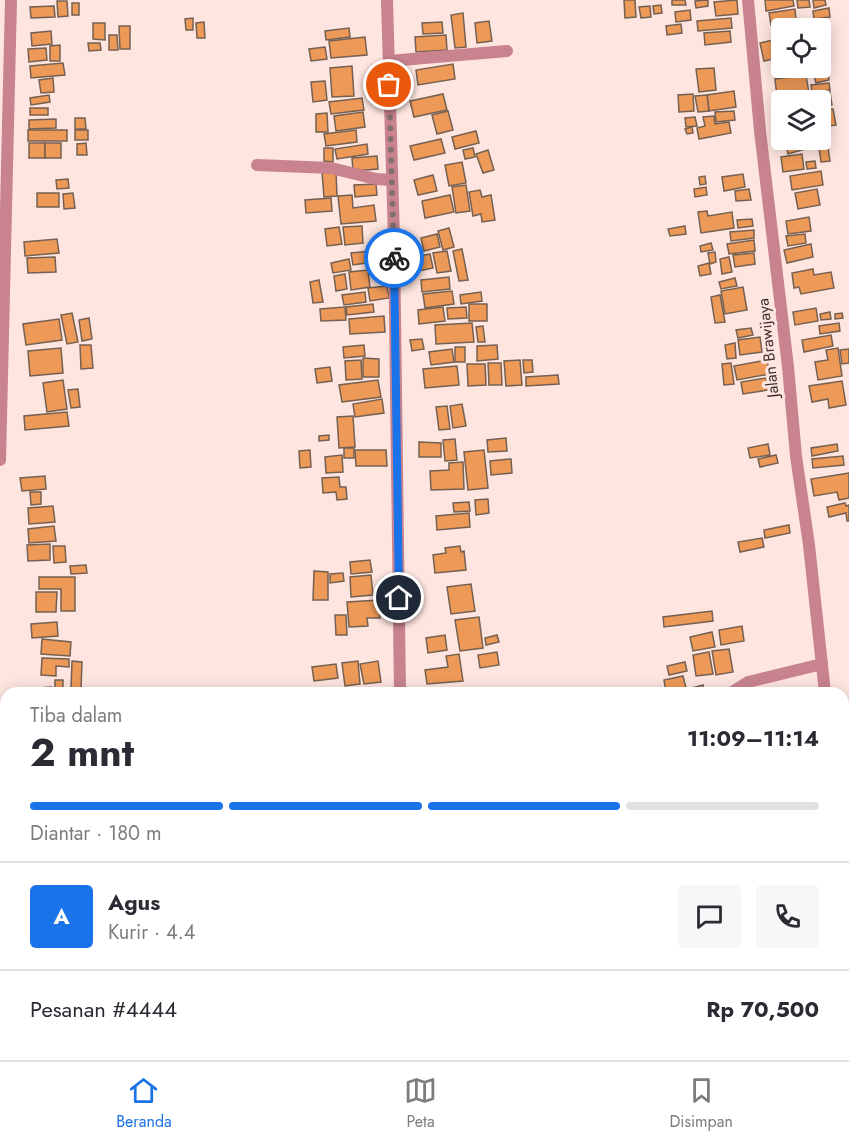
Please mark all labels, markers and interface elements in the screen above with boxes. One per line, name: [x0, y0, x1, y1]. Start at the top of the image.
map controls: [771, 18, 831, 150]
button: locate: [771, 18, 831, 78]
pin: [363, 59, 414, 110]
icon: bag: [372, 68, 405, 101]
button: layers: [771, 90, 831, 150]
courier: [364, 228, 424, 288]
icon: bike: [378, 242, 411, 275]
street label: Jalan Brawijaya: [751, 297, 785, 401]
pin: [373, 572, 424, 623]
icon: home: [382, 581, 415, 614]
text: Tiba dalam: [30, 701, 122, 730]
text: 11:09–11:14: [687, 722, 819, 754]
text: 2 mnt: [30, 724, 134, 781]
text: Diantar · 180 m: [30, 819, 162, 848]
button: chat: [678, 885, 741, 948]
button: phone: [756, 885, 819, 948]
text: Agus: [108, 886, 160, 918]
text: A: [53, 900, 70, 932]
text: Kurir · 4.4: [108, 918, 195, 947]
text: Pesanan #4444: [30, 993, 177, 1025]
text: Rp 70,500: [706, 993, 819, 1025]
tab: Beranda: [116, 1074, 172, 1133]
tab: Peta: [404, 1074, 437, 1133]
tab: Disimpan: [669, 1074, 733, 1133]

